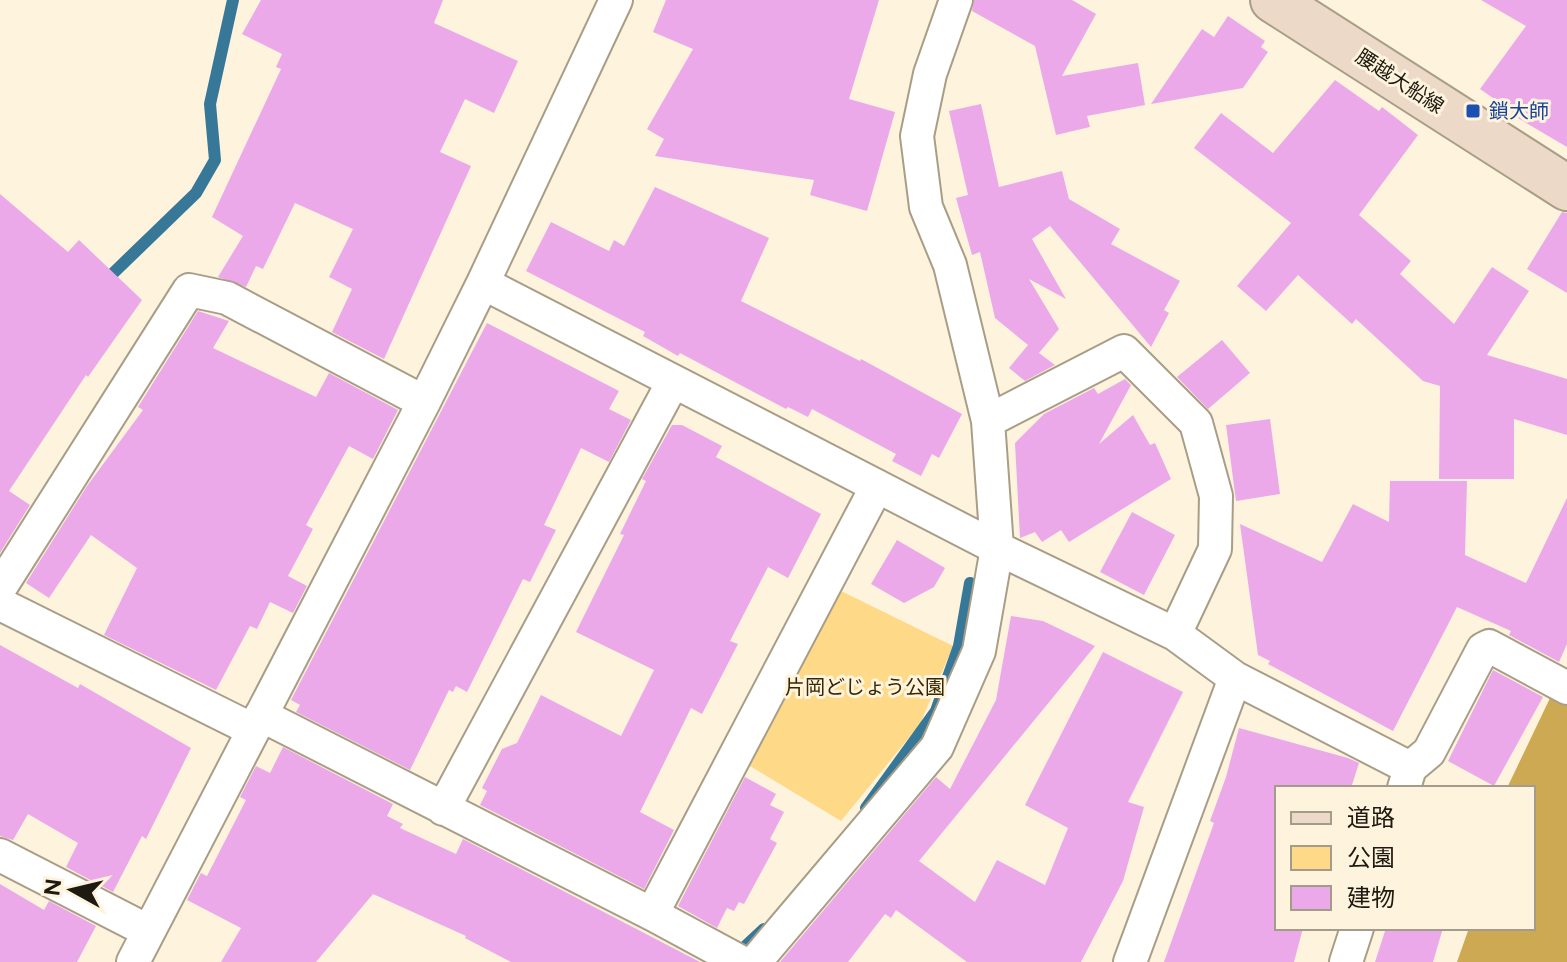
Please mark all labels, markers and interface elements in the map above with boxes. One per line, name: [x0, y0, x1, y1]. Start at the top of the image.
street label: 腰越大船線: [1352, 44, 1448, 118]
place label: 鎖大師: [1489, 99, 1549, 123]
marker: 鎖大師: [1464, 102, 1482, 120]
park label: 片岡どじょう公園: [785, 675, 945, 699]
legend: [1275, 786, 1535, 930]
text: 道路: [1347, 803, 1395, 832]
text: 公園: [1347, 843, 1395, 872]
north arrow: [32, 850, 112, 930]
text: N: [38, 877, 67, 898]
text: 建物: [1347, 883, 1395, 912]

